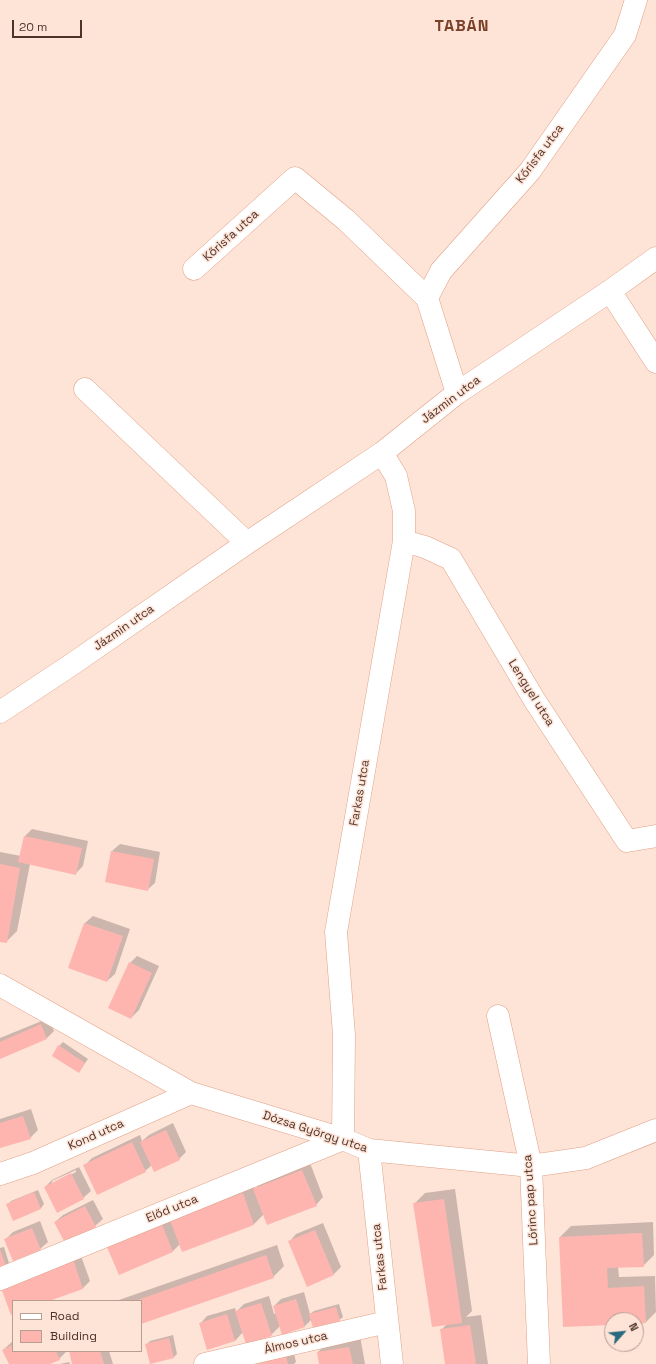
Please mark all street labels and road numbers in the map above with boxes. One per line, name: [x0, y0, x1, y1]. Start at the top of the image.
street label: Kőrisfa utca: [513, 122, 567, 186]
street label: Kőrisfa utca: [200, 207, 262, 265]
street label: Jázmin utca: [419, 373, 483, 427]
street label: Jázmin utca: [91, 602, 157, 654]
street label: Lengyel utca: [505, 657, 557, 729]
street label: Farkas utca: [347, 759, 373, 827]
street label: Dózsa György utca: [261, 1108, 369, 1156]
street label: Kond utca: [66, 1116, 126, 1154]
street label: Lőrinc pap utca: [521, 1154, 541, 1246]
street label: Előd utca: [144, 1192, 200, 1226]
street label: Farkas utca: [369, 1223, 391, 1291]
street label: Álmos utca: [263, 1329, 329, 1357]

